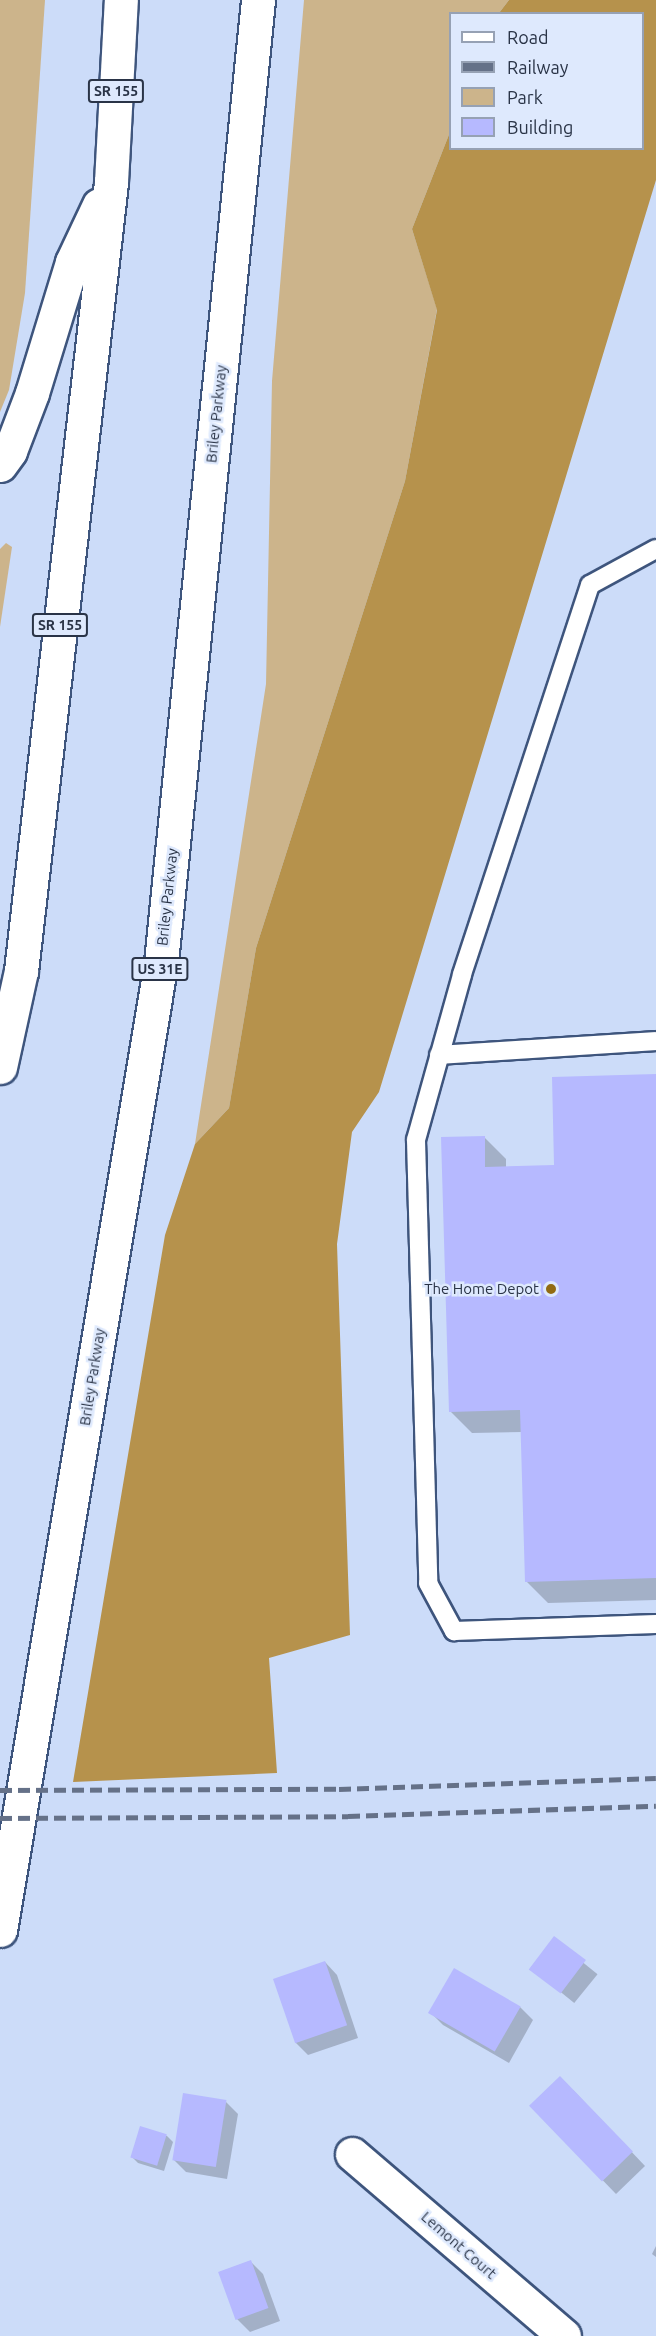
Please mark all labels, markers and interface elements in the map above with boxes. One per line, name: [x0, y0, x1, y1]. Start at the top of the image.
legend: [449, 12, 644, 150]
text: Road: [507, 27, 549, 47]
text: Railway: [507, 57, 568, 77]
road number: SR 155: [88, 80, 144, 102]
text: Park: [507, 87, 543, 107]
text: Building: [507, 117, 573, 137]
street label: Briley Parkway: [202, 364, 230, 464]
road number: SR 155: [32, 614, 88, 636]
street label: Briley Parkway: [153, 847, 181, 947]
road number: US 31E: [130, 958, 190, 980]
place label: The Home Depot: [424, 1280, 539, 1298]
marker: The Home Depot: [544, 1282, 558, 1296]
street label: Briley Parkway: [75, 1327, 109, 1427]
street label: Lemont Court: [418, 2207, 500, 2283]

